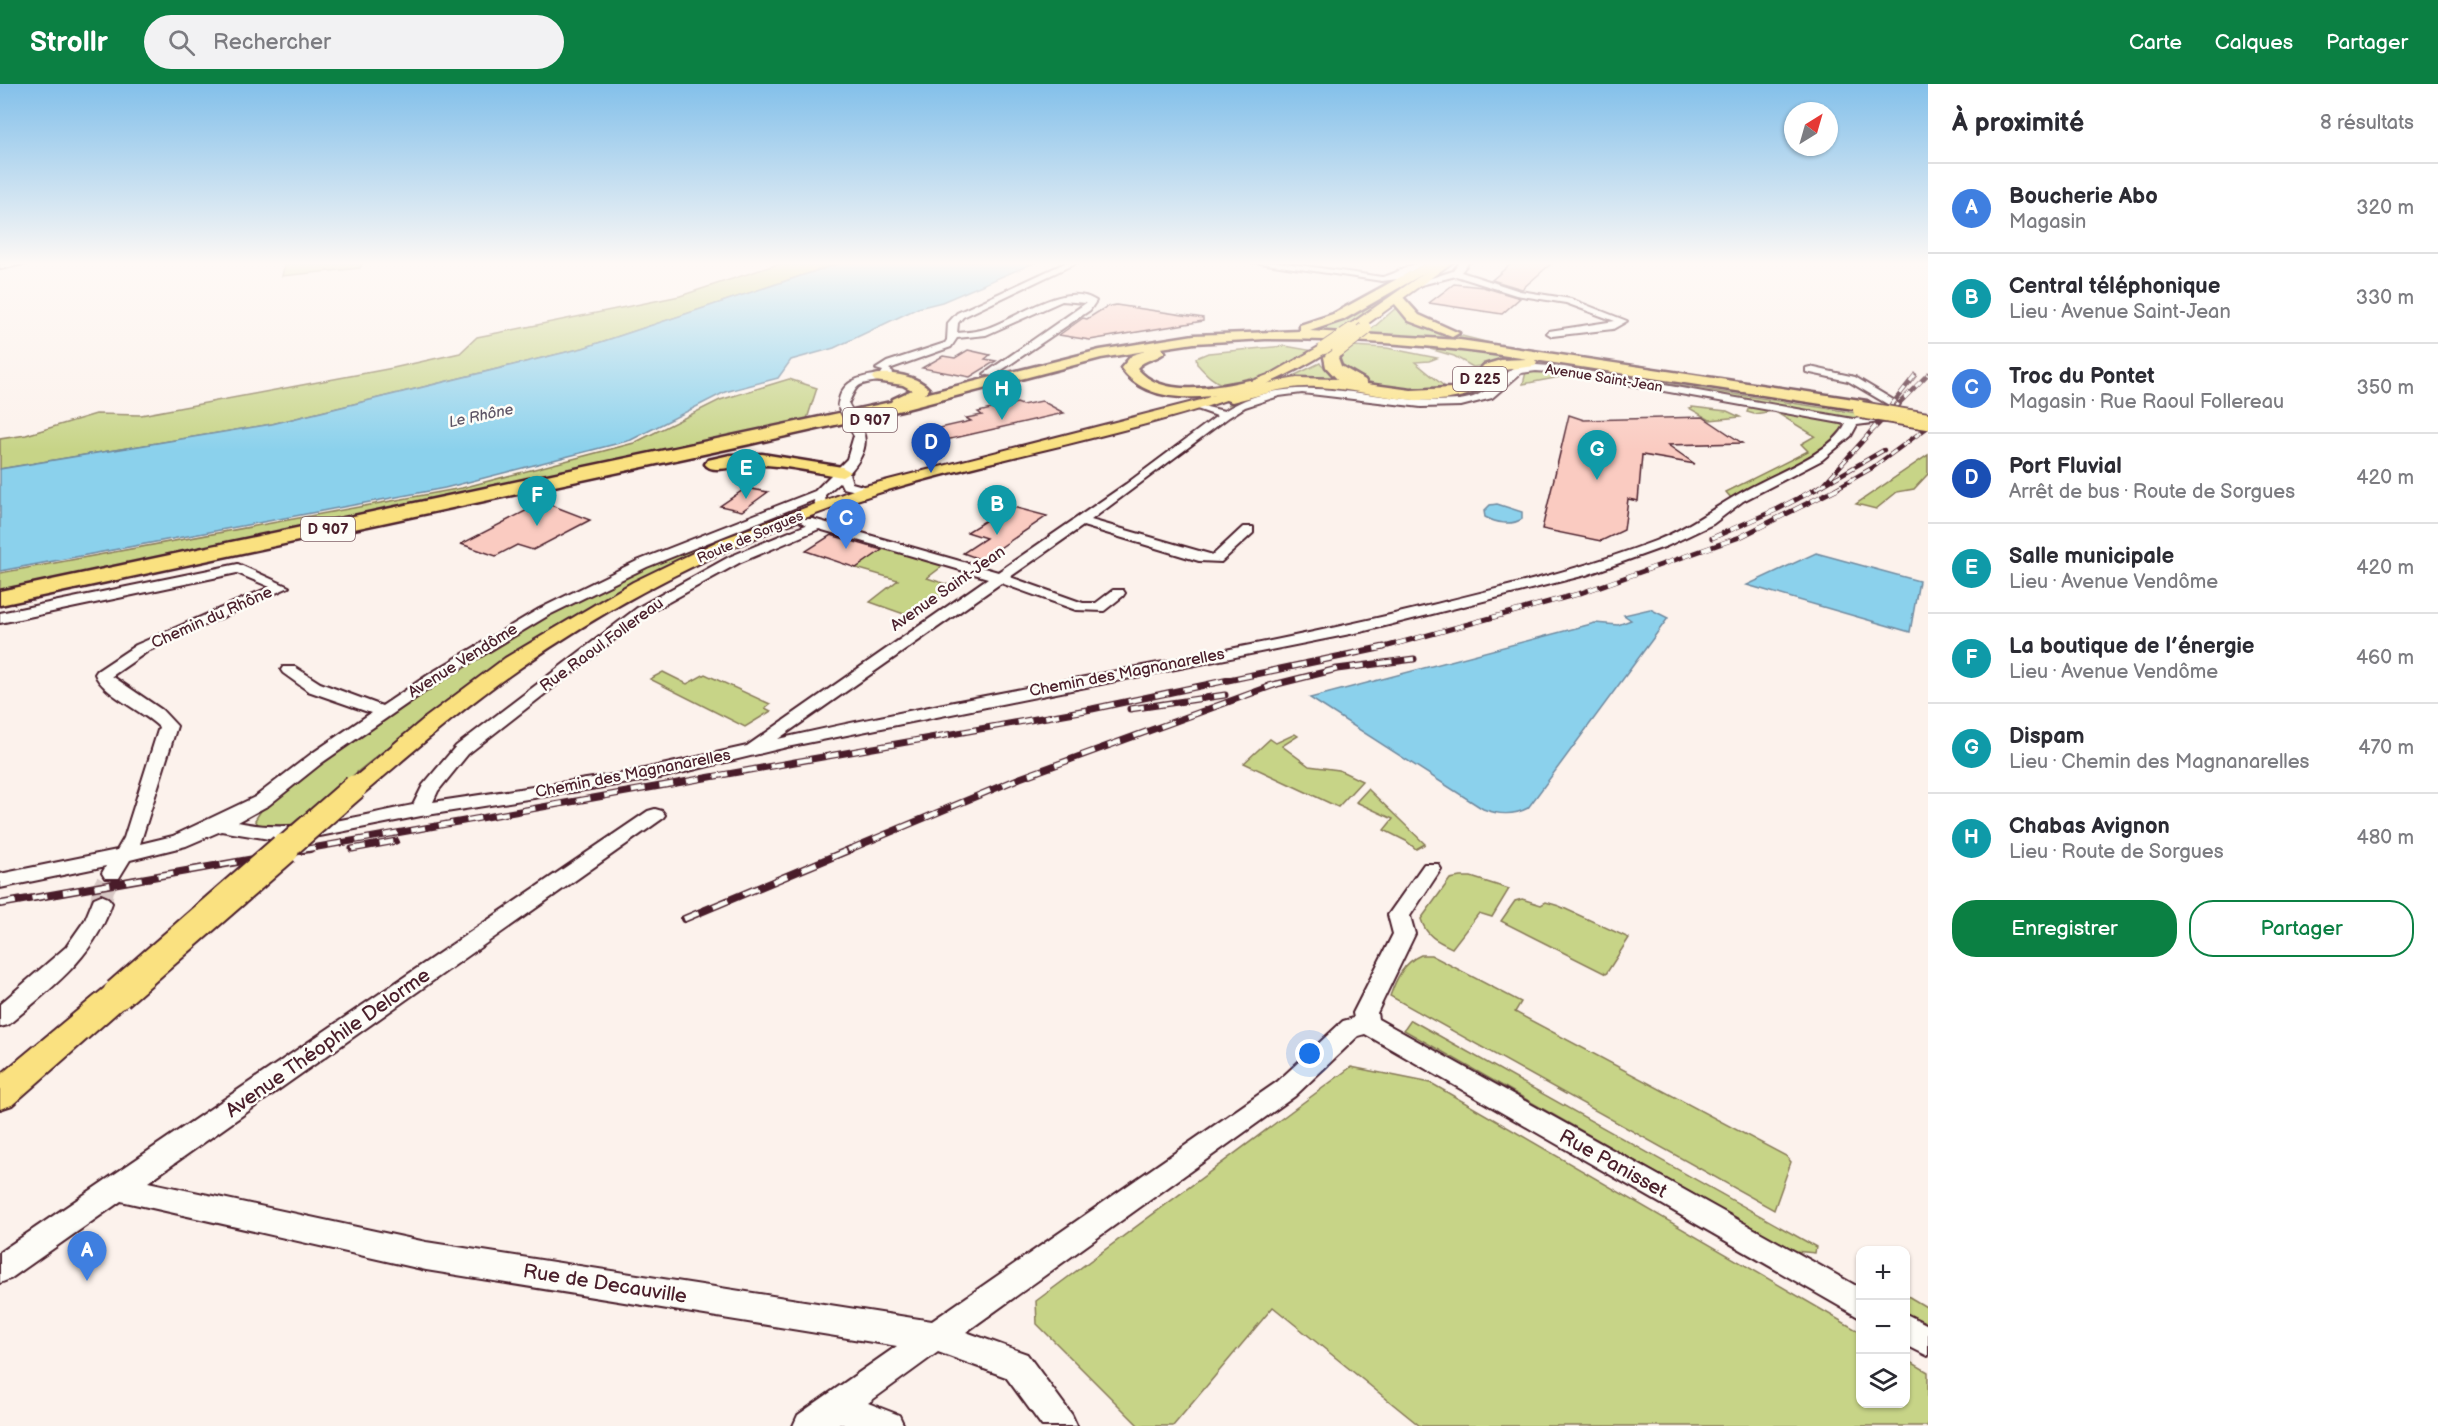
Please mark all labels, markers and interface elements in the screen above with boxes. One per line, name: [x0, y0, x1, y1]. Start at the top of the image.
search box: [144, 15, 564, 69]
text: Strollr: [30, 26, 108, 59]
icon: search: [165, 26, 198, 59]
text: Rechercher: [213, 29, 331, 56]
text: Carte: [2129, 30, 2182, 55]
text: Calques: [2215, 30, 2293, 55]
text: Partager: [2326, 30, 2408, 55]
north arrow: [1784, 102, 1838, 156]
text: À proximité: [1952, 108, 2084, 139]
text: 8 résultats: [2320, 111, 2414, 135]
text: Boucherie Abo: [2009, 183, 2158, 210]
text: A: [1965, 196, 1978, 220]
text: 320 m: [2356, 196, 2414, 220]
text: Magasin: [2009, 210, 2086, 234]
text: Central téléphonique: [2009, 273, 2220, 300]
text: B: [1964, 286, 1979, 310]
text: 330 m: [2356, 286, 2414, 310]
text: Lieu · Avenue Saint-Jean: [2009, 300, 2231, 324]
street label: Avenue Saint-Jean: [1544, 360, 1664, 396]
text: Troc du Pontet: [2009, 363, 2155, 390]
road number: D 225: [1453, 367, 1507, 391]
pin: H: [982, 370, 1022, 420]
text: C: [1964, 376, 1979, 400]
text: 350 m: [2357, 376, 2414, 400]
text: Magasin · Rue Raoul Follereau: [2009, 390, 2284, 414]
water label: Le Rhône: [447, 400, 515, 432]
road number: D 907: [843, 408, 897, 432]
pin: D: [912, 424, 950, 473]
pin: G: [1578, 430, 1616, 480]
pin: E: [726, 450, 766, 499]
text: Port Fluvial: [2009, 453, 2122, 480]
text: D: [1965, 466, 1978, 490]
text: 420 m: [2356, 466, 2414, 490]
pin: F: [518, 476, 556, 526]
text: Arrêt de bus · Route de Sorgues: [2009, 480, 2295, 504]
pin: B: [978, 486, 1016, 535]
pin: C: [826, 500, 866, 549]
street label: Route de Sorgues: [694, 507, 806, 567]
road number: D 907: [301, 517, 355, 541]
street label: Avenue Saint-Jean: [887, 542, 1009, 636]
text: Salle municipale: [2009, 543, 2174, 570]
text: E: [1965, 556, 1978, 580]
text: 420 m: [2356, 556, 2414, 580]
text: Lieu · Avenue Vendôme: [2009, 570, 2218, 594]
street label: Chemin du Rhône: [149, 583, 276, 653]
street label: Rue Raoul Follereau: [537, 594, 667, 696]
street label: Avenue Vendôme: [405, 619, 522, 702]
text: La boutique de l’énergie: [2009, 633, 2255, 660]
street label: Chemin des Magnanarelles: [1028, 645, 1226, 701]
text: F: [1965, 646, 1978, 670]
text: 460 m: [2356, 646, 2414, 670]
text: Lieu · Avenue Vendôme: [2009, 660, 2218, 684]
text: Dispam: [2009, 723, 2085, 750]
text: G: [1964, 736, 1979, 760]
text: 470 m: [2358, 736, 2414, 760]
street label: Chemin des Magnanarelles: [534, 746, 732, 802]
text: Lieu · Chemin des Magnanarelles: [2009, 750, 2309, 774]
text: Chabas Avignon: [2009, 813, 2170, 840]
text: H: [1964, 826, 1979, 850]
text: 480 m: [2356, 826, 2414, 850]
text: Lieu · Route de Sorgues: [2009, 840, 2224, 864]
button: Enregistrer: [1952, 900, 2177, 957]
button: Partager: [2189, 900, 2414, 957]
street label: Avenue Théophile Delorme: [221, 963, 435, 1123]
your location: [1295, 1039, 1324, 1068]
street label: Rue Panisset: [1555, 1125, 1671, 1203]
pin: A: [68, 1232, 106, 1281]
map controls: [1856, 1246, 1910, 1408]
button: +: [1856, 1246, 1910, 1300]
street label: Rue de Decauville: [521, 1259, 689, 1309]
button: −: [1856, 1300, 1910, 1354]
button: layers: [1856, 1354, 1910, 1408]

